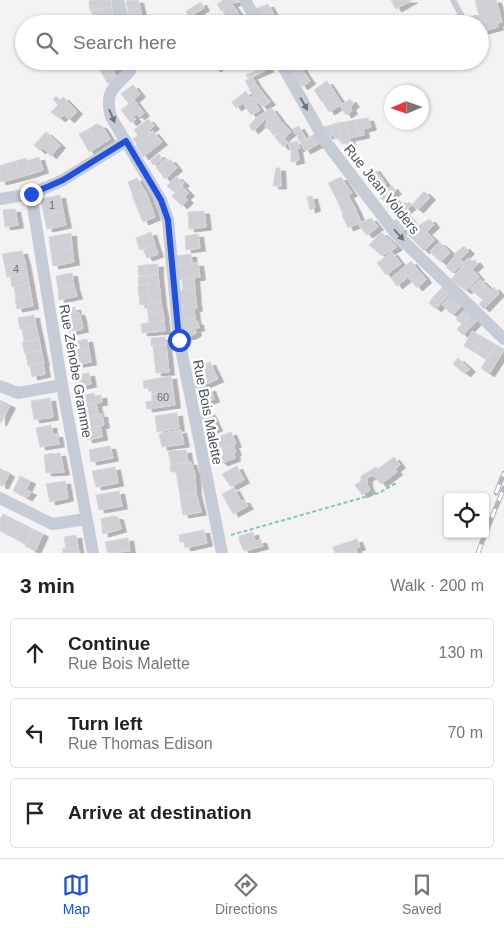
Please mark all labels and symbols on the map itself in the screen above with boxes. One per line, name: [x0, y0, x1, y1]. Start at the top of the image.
north arrow: [384, 85, 429, 130]
one-way arrow: [299, 97, 308, 110]
one-way arrow: [108, 109, 116, 123]
street label: Rue Jean Volders: [341, 141, 423, 237]
route end: [20, 183, 43, 206]
house number: 1: [49, 199, 55, 211]
one-way arrow: [393, 229, 404, 242]
house number: 4: [13, 263, 19, 275]
street label: Rue Zénobe Gramme: [56, 303, 96, 439]
route start: [168, 329, 191, 352]
street label: Rue Bois Malette: [190, 358, 226, 466]
house number: 60: [157, 391, 169, 403]

